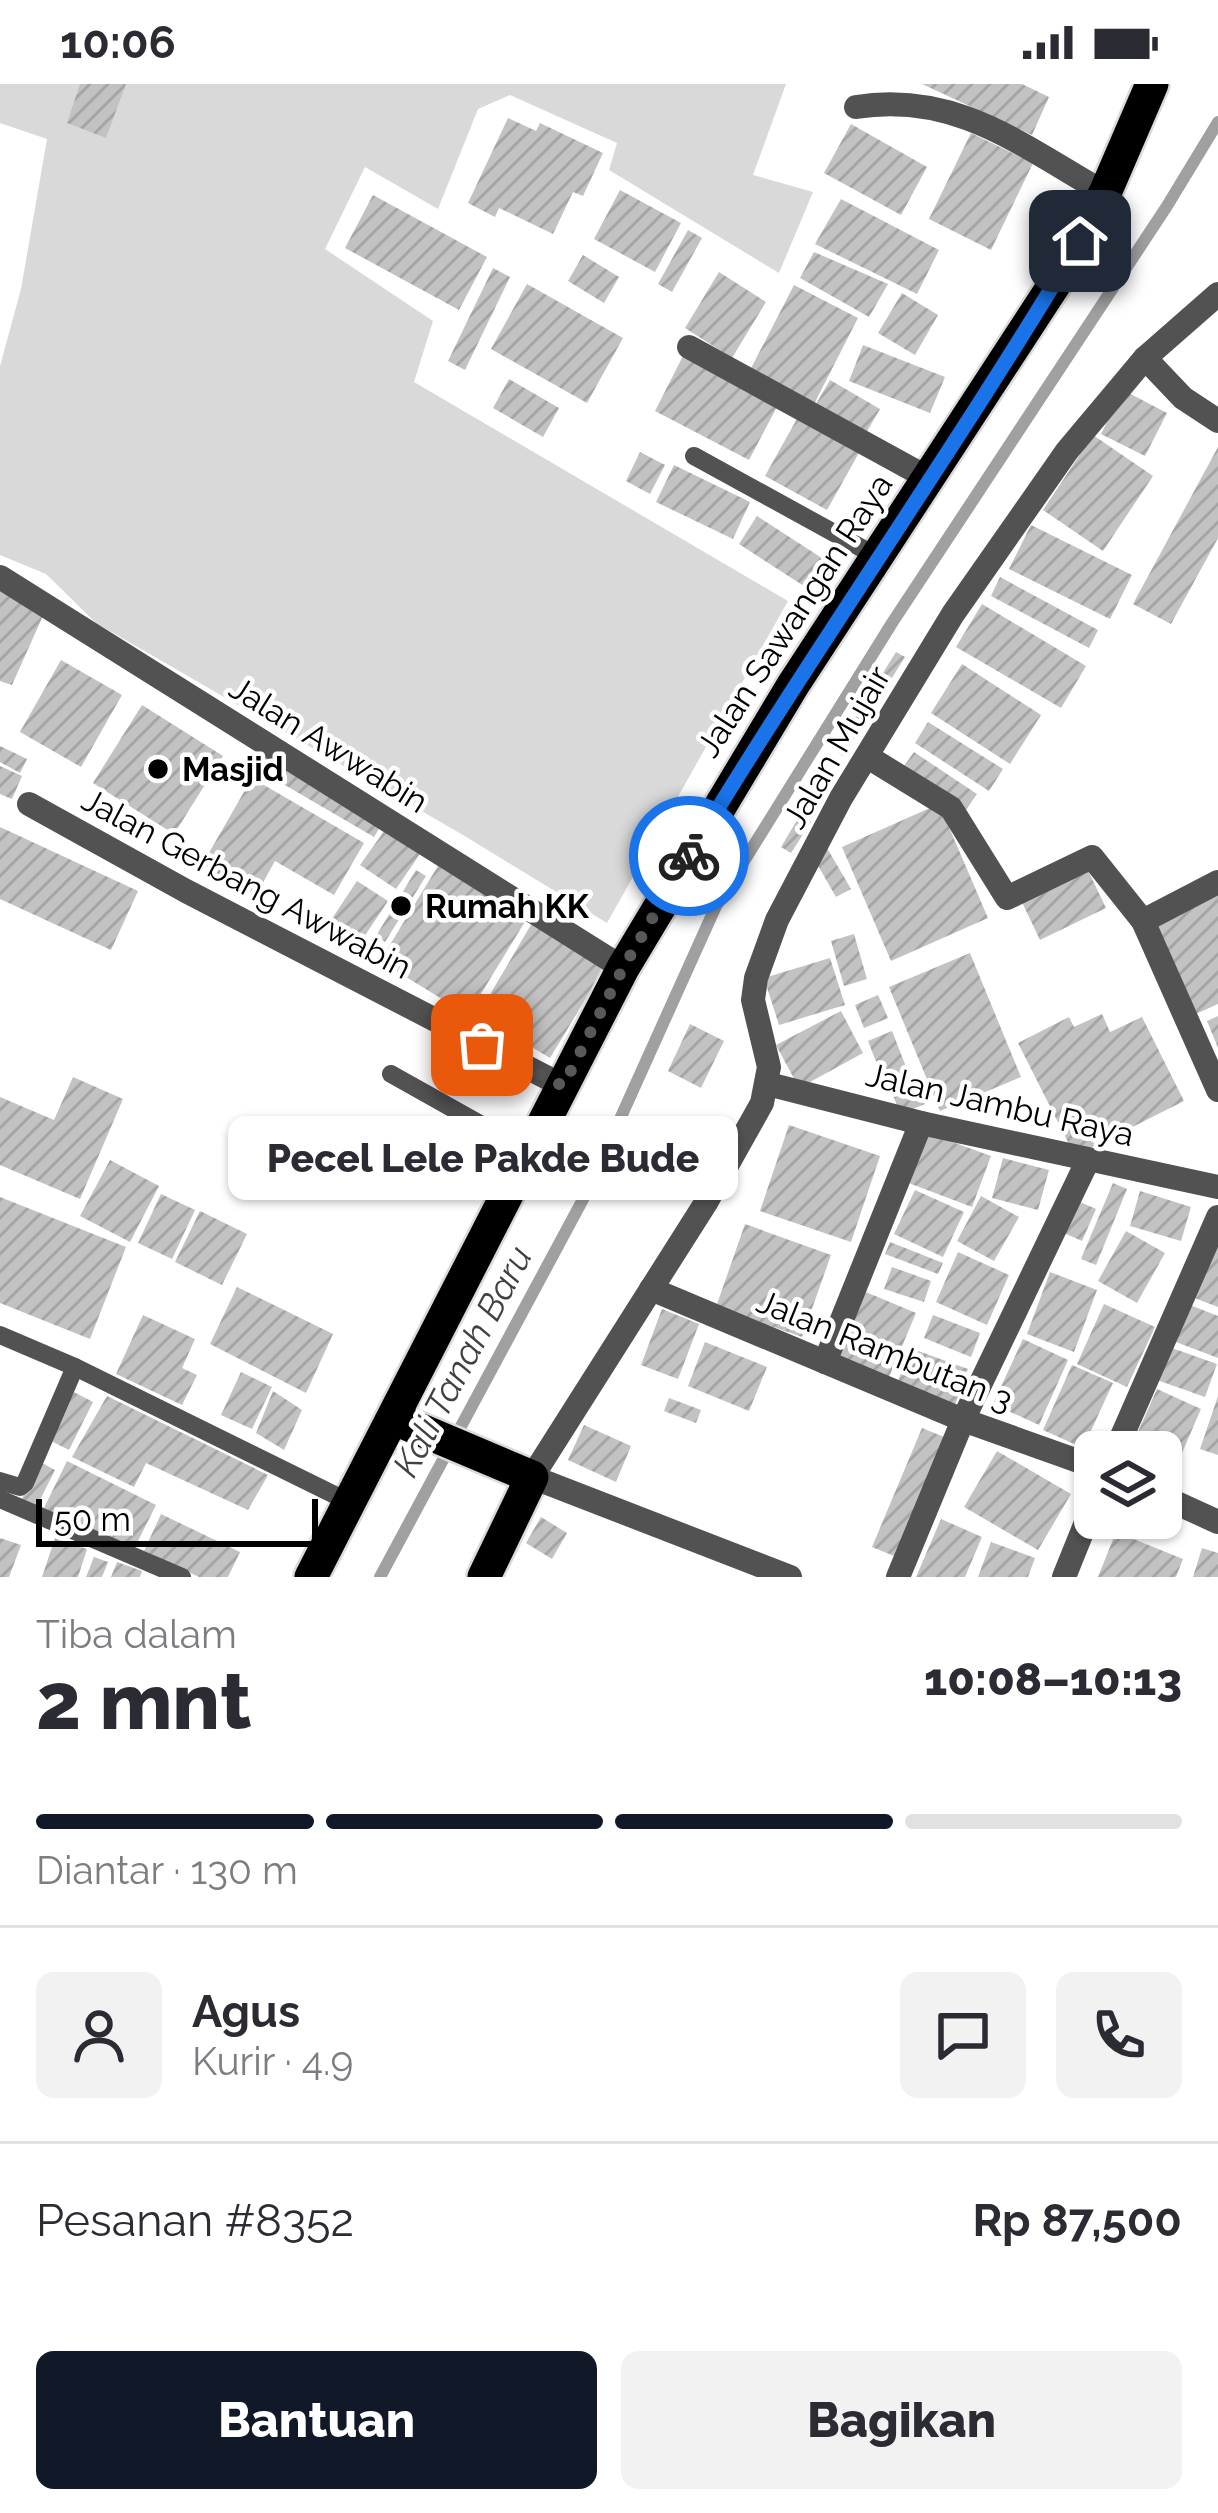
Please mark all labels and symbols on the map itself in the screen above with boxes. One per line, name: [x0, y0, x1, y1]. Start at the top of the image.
pin: [1029, 190, 1131, 292]
street label: Jalan Sawangan Raya: [688, 466, 901, 764]
street label: Jalan Mujair: [774, 659, 899, 835]
street label: Jalan Awwabin: [222, 668, 435, 821]
place label: Masjid: [182, 750, 284, 789]
marker: Masjid: [145, 756, 171, 782]
street label: Jalan Gerbang Awwabin: [75, 780, 418, 987]
courier: [629, 796, 749, 916]
place label: Rumah KK: [425, 887, 590, 926]
marker: Rumah KK: [388, 893, 414, 919]
pin: [431, 994, 533, 1096]
street label: Jalan Jambu Raya: [862, 1055, 1138, 1154]
callout: Pecel Lele Pakde Bude: [227, 1117, 737, 1201]
water label: Kali Tanah Baru: [384, 1239, 540, 1483]
street label: Jalan Rambutan 3: [751, 1281, 1018, 1420]
scale bar: [36, 1493, 318, 1546]

